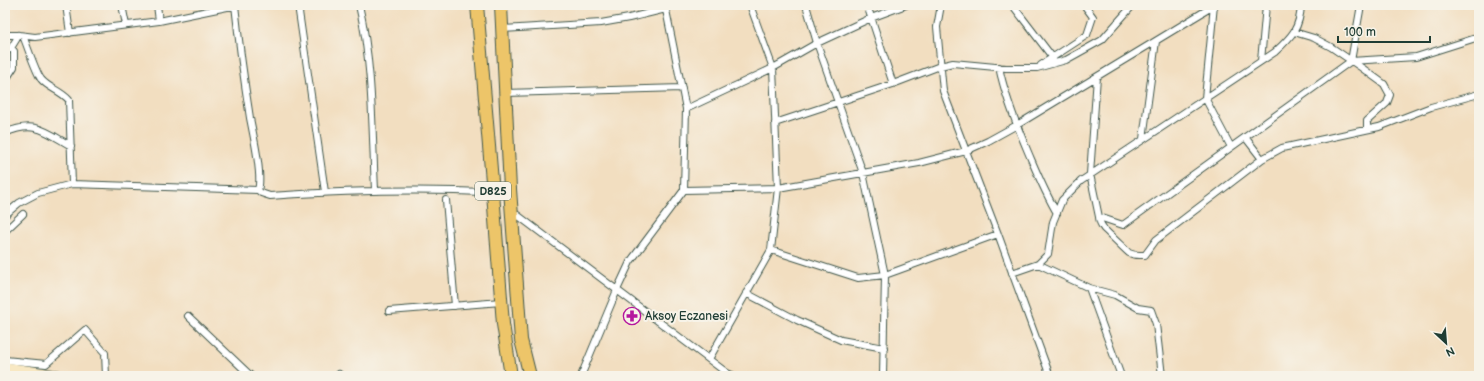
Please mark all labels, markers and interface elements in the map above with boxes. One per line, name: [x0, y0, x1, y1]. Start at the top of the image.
scale bar: [1338, 18, 1430, 44]
text: 100 m: [1344, 25, 1376, 40]
road number: D825: [475, 182, 511, 200]
pharmacy icon: Aksoy Eczanesi: [622, 306, 642, 326]
place label: Aksoy Eczanesi: [645, 309, 728, 324]
north arrow: [1426, 323, 1466, 363]
text: N: [1444, 344, 1457, 359]

